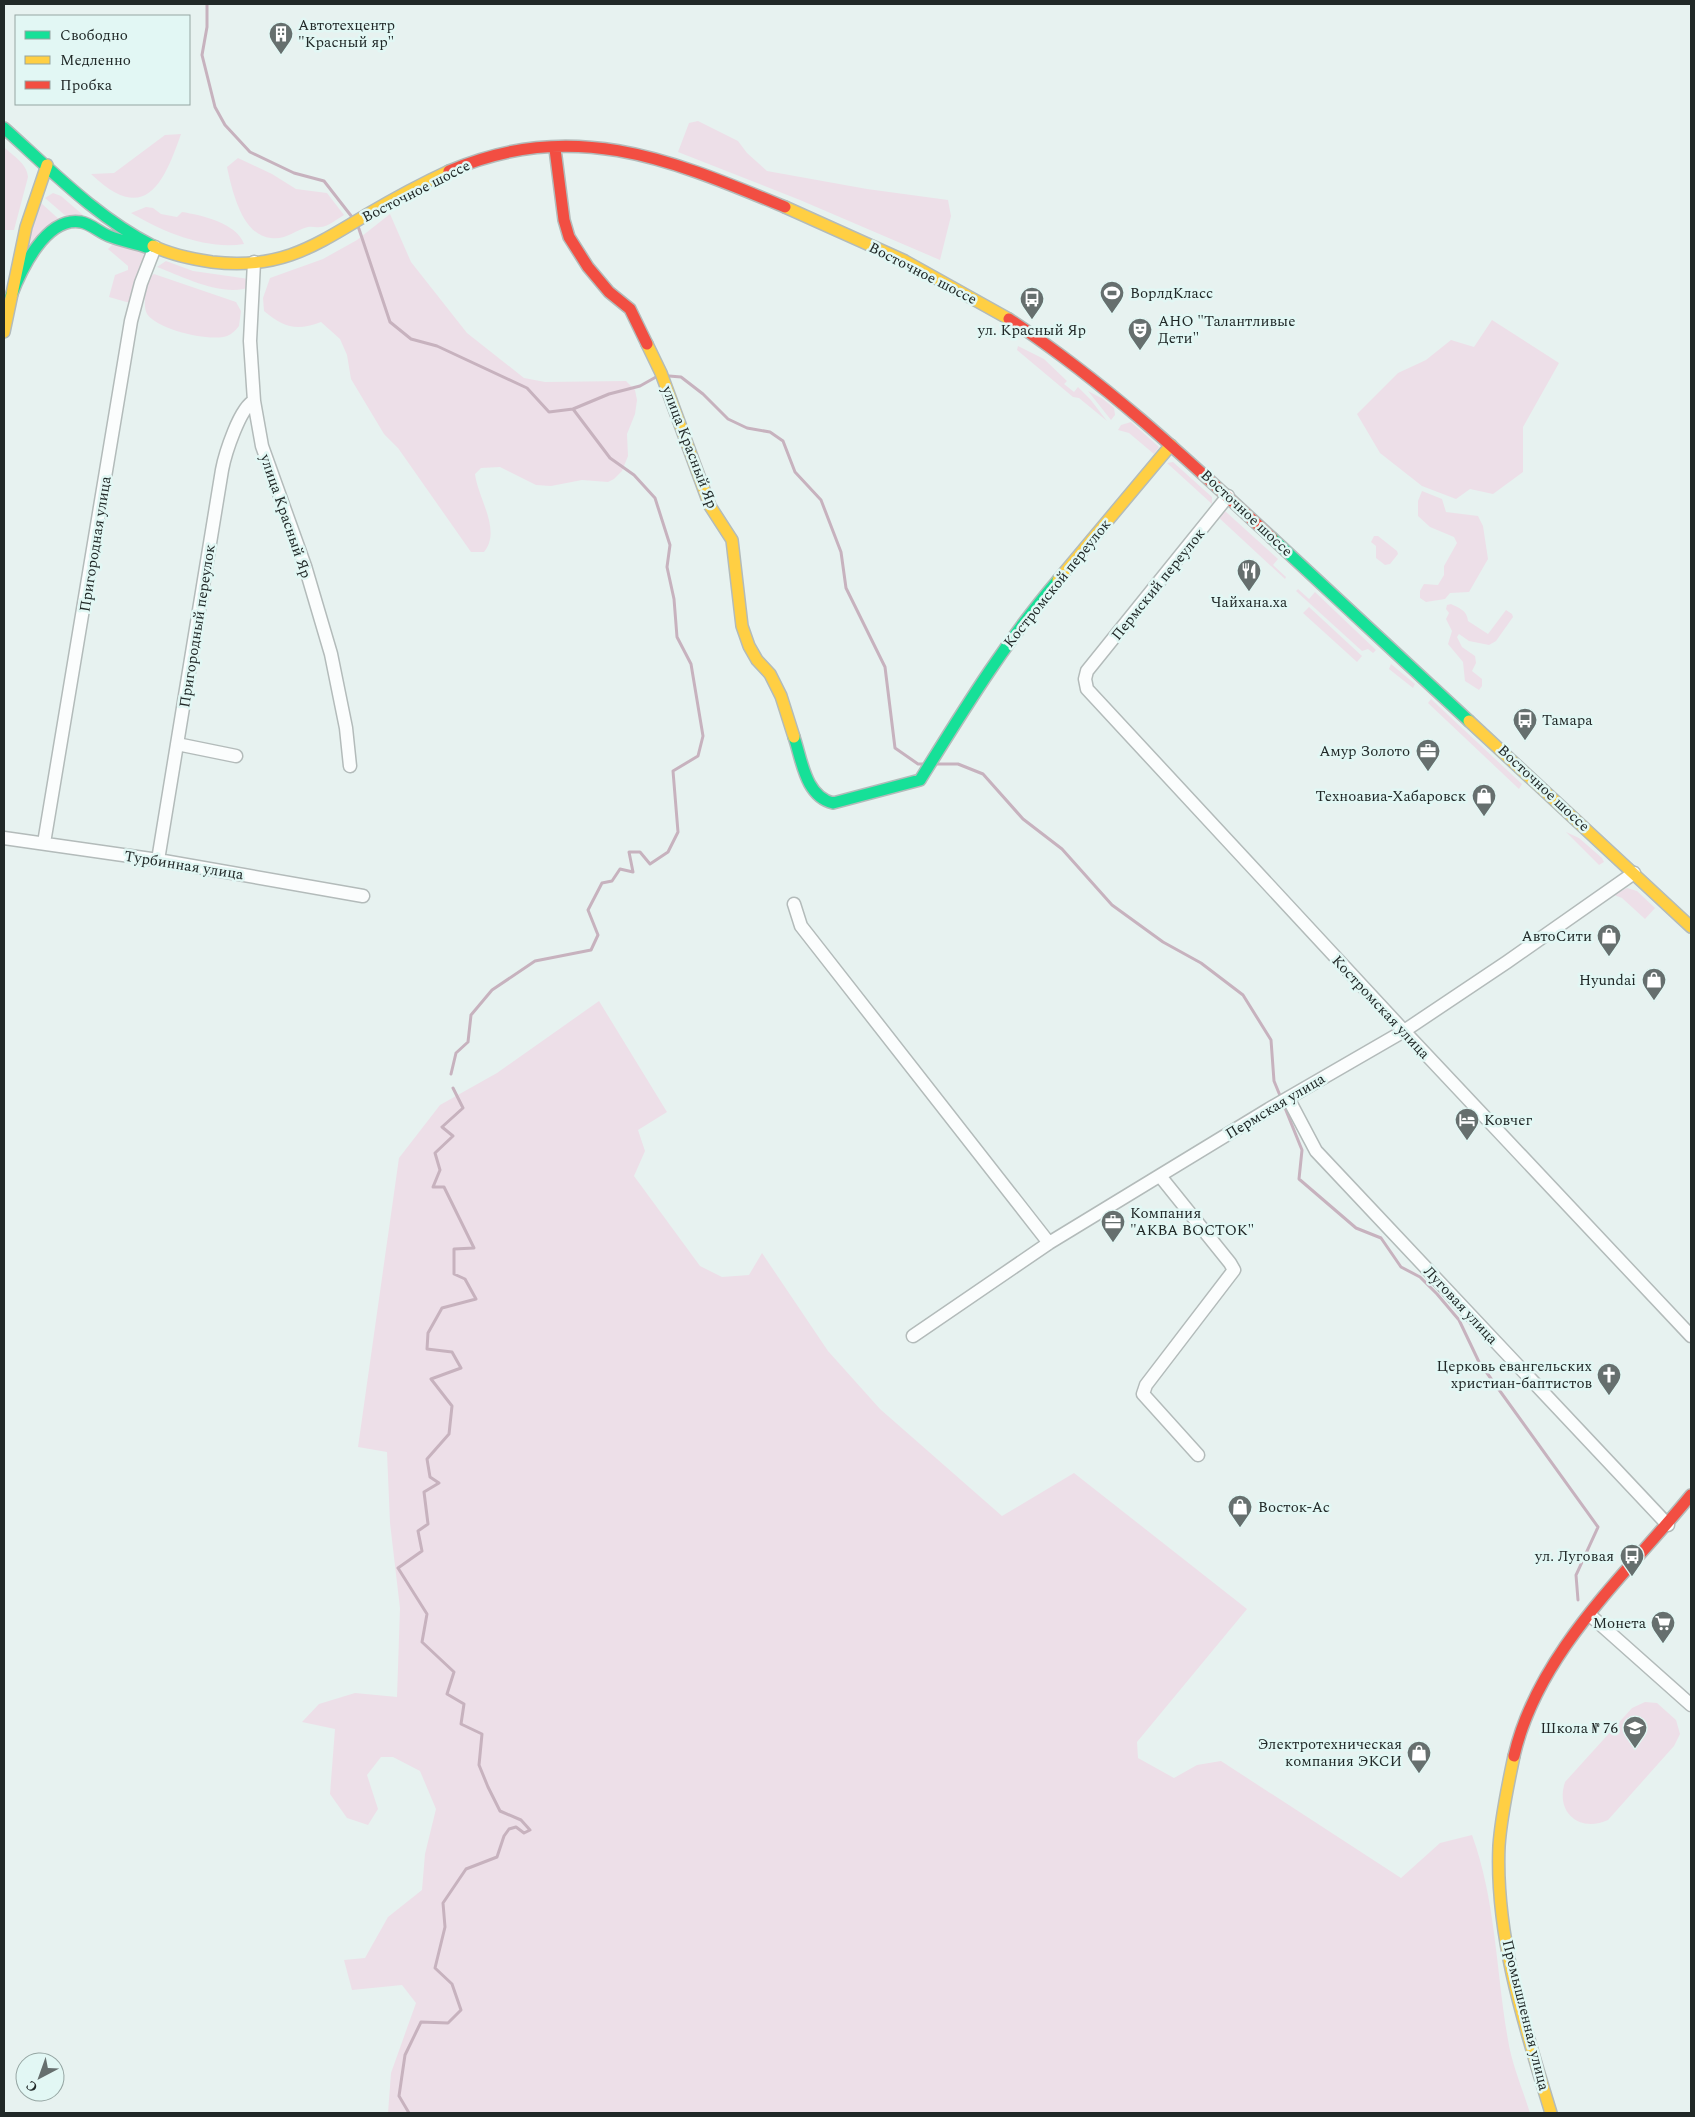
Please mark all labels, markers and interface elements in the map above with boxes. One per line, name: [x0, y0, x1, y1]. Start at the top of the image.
place label: Автотехцентр "Красный яр": [298, 14, 395, 54]
legend: [15, 15, 190, 105]
building icon: Автотехцентр "Красный яр": [268, 21, 294, 55]
text: Свободно: [60, 24, 128, 47]
text: Медленно: [60, 49, 131, 72]
text: Пробка: [60, 74, 113, 97]
street label: Восточное шоссе: [358, 154, 474, 229]
street label: Восточное шоссе: [865, 236, 981, 311]
sports icon: ВорлдКласс: [1099, 280, 1125, 314]
place label: ВорлдКласс: [1130, 282, 1213, 305]
bus stop icon: ул. Красный Яр: [1019, 286, 1045, 320]
place label: АНО "Талантливые Дети": [1158, 310, 1295, 350]
theatre icon: АНО "Талантливые Дети": [1127, 317, 1153, 351]
place label: ул. Красный Яр: [977, 319, 1086, 342]
street label: улица Красный Яр: [655, 382, 724, 512]
street label: улица Красный Яр: [253, 450, 318, 581]
street label: Восточное шоссе: [1195, 464, 1298, 562]
street label: Пригородная улица: [73, 474, 118, 614]
street label: Костромской переулок: [998, 514, 1117, 653]
street label: Пермский переулок: [1106, 523, 1211, 646]
street label: Пригородный переулок: [173, 543, 222, 709]
restaurant icon: Чайхана.ха: [1236, 558, 1262, 592]
place label: Чайхана.ха: [1211, 591, 1288, 614]
bus stop icon: Тамара: [1512, 707, 1538, 741]
place label: Тамара: [1542, 709, 1593, 732]
office icon: Амур Золото: [1415, 738, 1441, 772]
street label: Восточное шоссе: [1492, 739, 1595, 837]
place label: Амур Золото: [1319, 740, 1410, 763]
shop icon: Техноавиа-Хабаровск: [1471, 783, 1497, 817]
place label: Техноавиа-Хабаровск: [1316, 785, 1466, 808]
street label: Турбинная улица: [123, 845, 246, 886]
shop icon: АвтоСити: [1596, 923, 1622, 957]
place label: АвтоСити: [1521, 925, 1592, 948]
street label: Костромская улица: [1326, 950, 1436, 1065]
shop icon: Hyundai: [1641, 967, 1667, 1001]
place label: Hyundai: [1579, 969, 1636, 992]
street label: Пермская улица: [1221, 1067, 1330, 1145]
hotel icon: Ковчег: [1454, 1107, 1480, 1141]
place label: Ковчег: [1484, 1109, 1532, 1132]
place label: Компания "АКВА ВОСТОК": [1130, 1202, 1254, 1242]
office icon: Компания "АКВА ВОСТОК": [1100, 1209, 1126, 1243]
street label: Луговая улица: [1418, 1261, 1504, 1350]
place label: Церковь евангельских христиан-баптистов: [1436, 1355, 1593, 1395]
church icon: Церковь евангельских христиан-баптистов: [1596, 1362, 1622, 1396]
shop icon: Восток-Ас: [1227, 1494, 1253, 1528]
place label: Восток-Ас: [1258, 1496, 1330, 1519]
bus stop icon: ул. Луговая: [1619, 1543, 1645, 1577]
place label: ул. Луговая: [1534, 1545, 1614, 1568]
supermarket icon: Монета: [1650, 1610, 1676, 1644]
place label: Монета: [1593, 1612, 1647, 1635]
school or university icon: Школа № 76: [1622, 1715, 1648, 1749]
place label: Школа № 76: [1541, 1717, 1618, 1740]
place label: Электротехническая компания ЭКСИ: [1257, 1733, 1402, 1773]
shop icon: Электротехническая компания ЭКСИ: [1406, 1740, 1432, 1774]
street label: Промышленная улица: [1496, 1937, 1556, 2094]
north arrow: [15, 2052, 65, 2102]
text: С: [21, 2075, 42, 2098]

